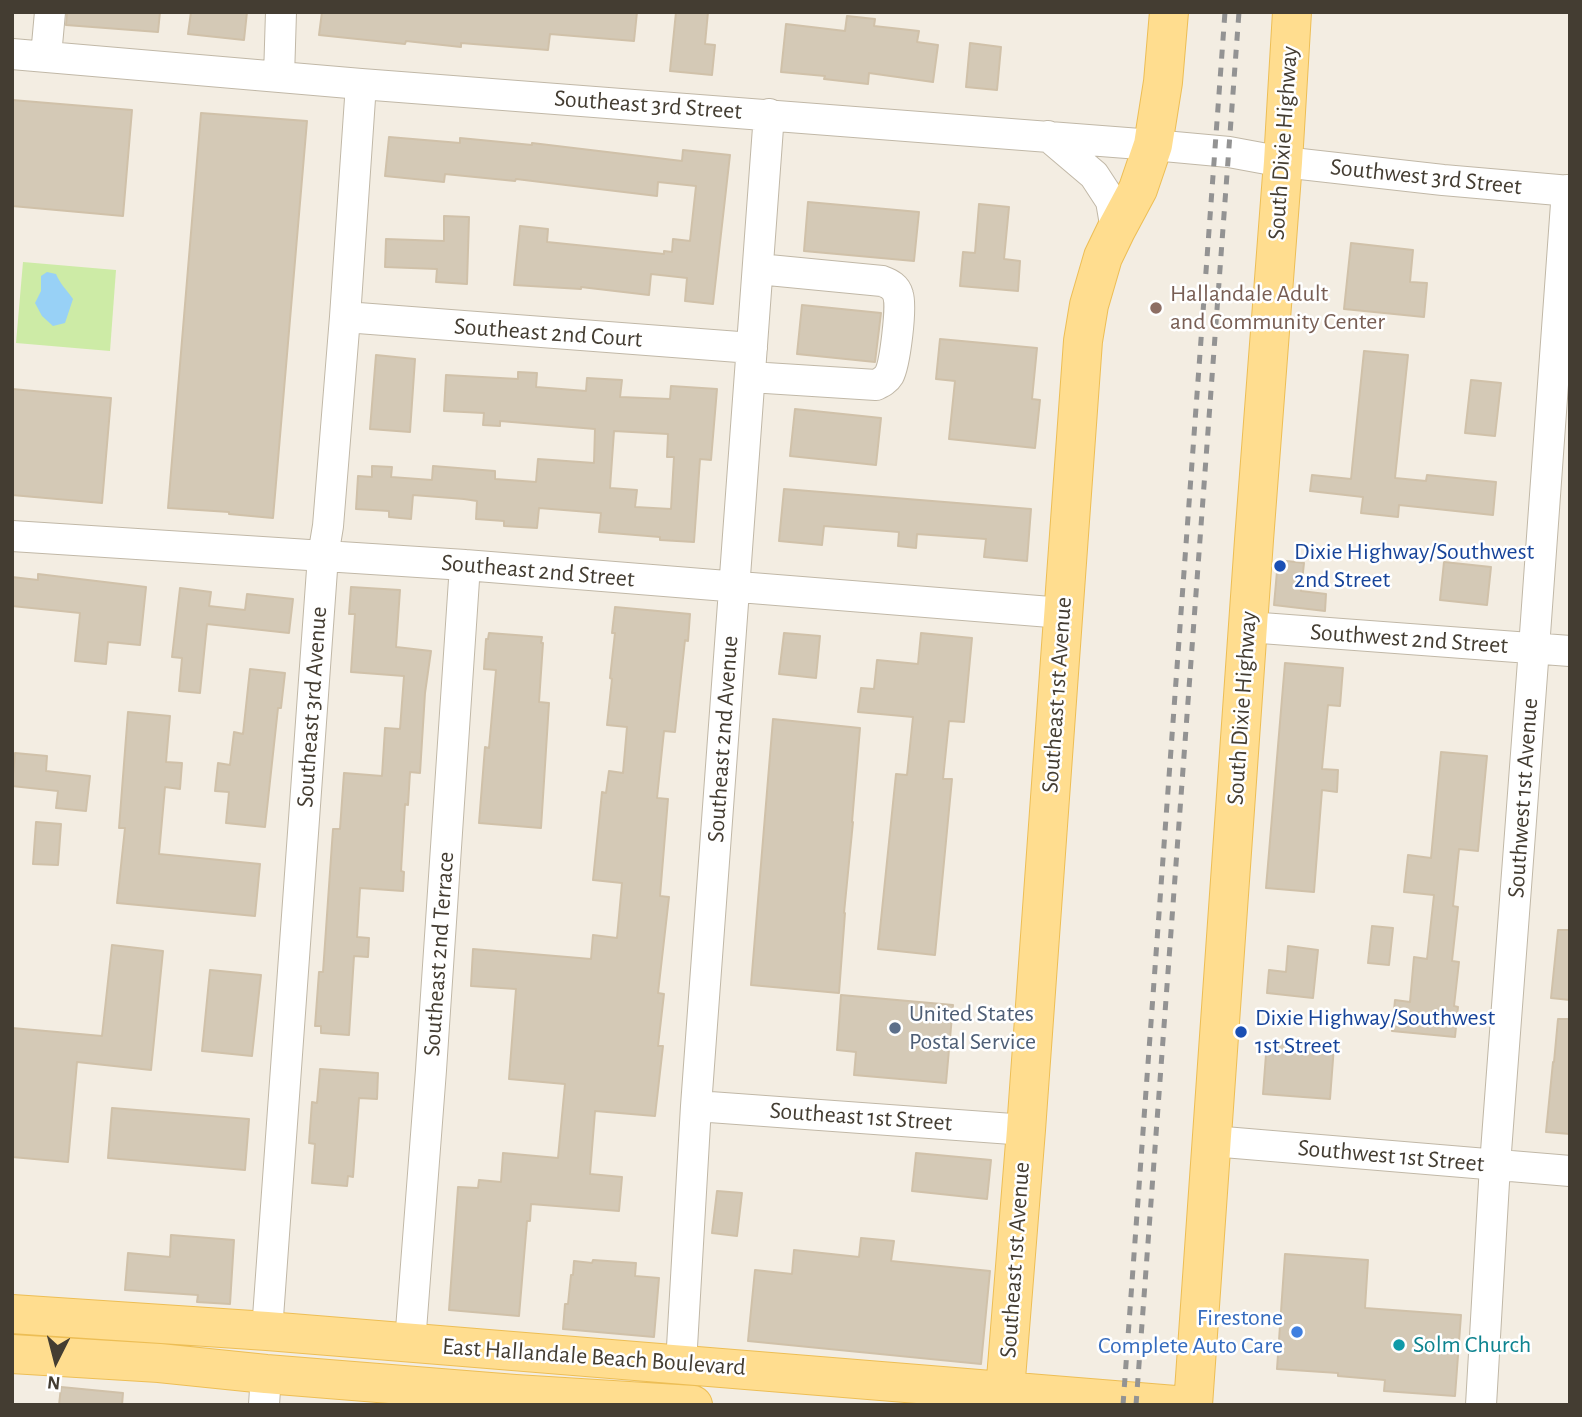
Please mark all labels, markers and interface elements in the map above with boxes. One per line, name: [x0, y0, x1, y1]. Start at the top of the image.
street label: South Dixie Highway: [1262, 45, 1304, 241]
street label: Southeast 3rd Street: [553, 84, 743, 126]
street label: Southwest 3rd Street: [1329, 153, 1523, 201]
place label: Hallandale Adult and Community Center: [1170, 280, 1385, 336]
marker: Hallandale Adult and Community Center: [1148, 300, 1164, 316]
street label: Southeast 2nd Court: [453, 312, 643, 354]
place label: Dixie Highway/Southwest 2nd Street: [1294, 538, 1534, 594]
street label: Southeast 2nd Street: [440, 548, 636, 594]
marker: Dixie Highway/Southwest 2nd Street: [1272, 558, 1288, 574]
street label: Southeast 1st Avenue: [1036, 596, 1078, 794]
street label: Southeast 3rd Avenue: [291, 605, 333, 809]
street label: South Dixie Highway: [1221, 610, 1263, 806]
street label: Southwest 2nd Street: [1309, 618, 1509, 660]
street label: Southeast 2nd Avenue: [701, 635, 745, 843]
street label: Southwest 1st Avenue: [1502, 697, 1544, 899]
street label: Southeast 2nd Terrace: [417, 851, 461, 1057]
place label: United States Postal Service: [909, 1000, 1036, 1056]
place label: Dixie Highway/Southwest 1st Street: [1255, 1004, 1495, 1060]
marker: United States Postal Service: [887, 1020, 903, 1036]
marker: Dixie Highway/Southwest 1st Street: [1233, 1024, 1249, 1040]
street label: Southeast 1st Street: [769, 1096, 953, 1138]
street label: Southwest 1st Street: [1297, 1133, 1485, 1179]
street label: Southeast 1st Avenue: [994, 1161, 1036, 1359]
place label: Firestone Complete Auto Care: [1098, 1304, 1283, 1360]
marker: Firestone Complete Auto Care: [1289, 1324, 1305, 1340]
north arrow: [21, 1326, 91, 1396]
place label: Solm Church: [1413, 1331, 1531, 1359]
street label: East Hallandale Beach Boulevard: [441, 1332, 747, 1382]
marker: Solm Church: [1391, 1337, 1407, 1353]
text: N: [46, 1372, 61, 1393]

